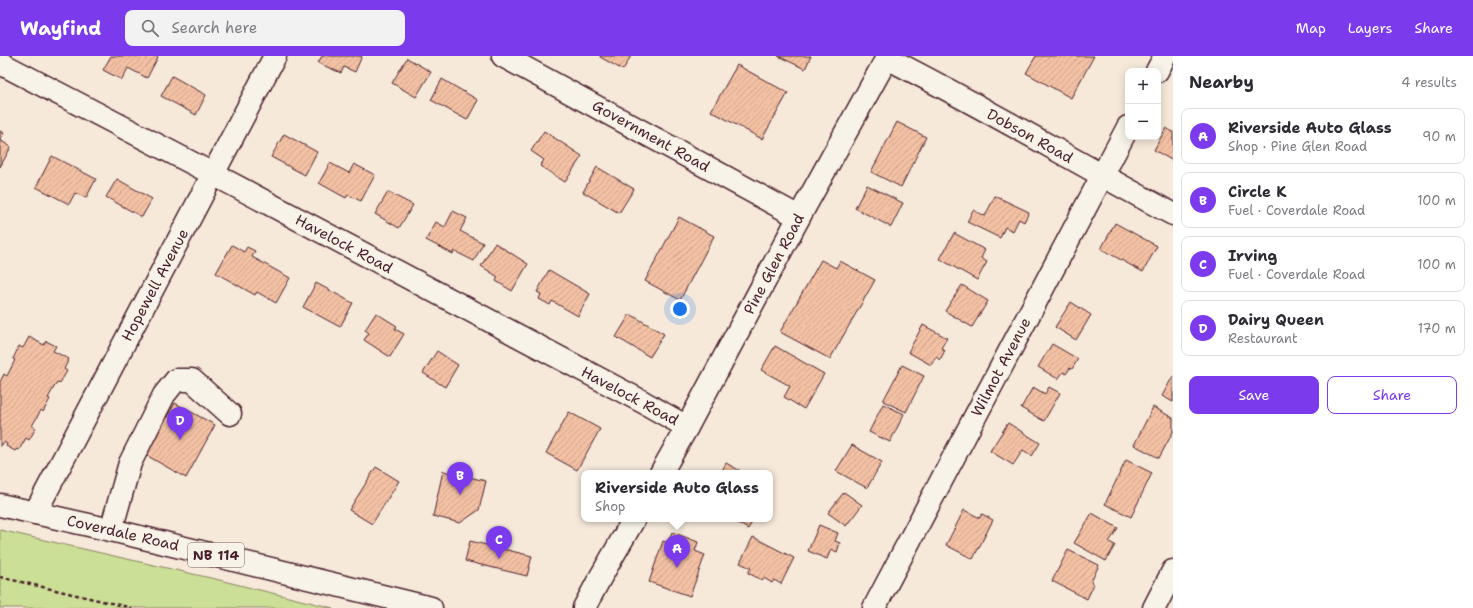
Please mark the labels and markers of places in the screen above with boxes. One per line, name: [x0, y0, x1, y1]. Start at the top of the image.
pin: D: [167, 407, 193, 440]
pin: B: [447, 462, 473, 495]
pin: C: [486, 526, 512, 559]
pin: A: [664, 535, 690, 568]

